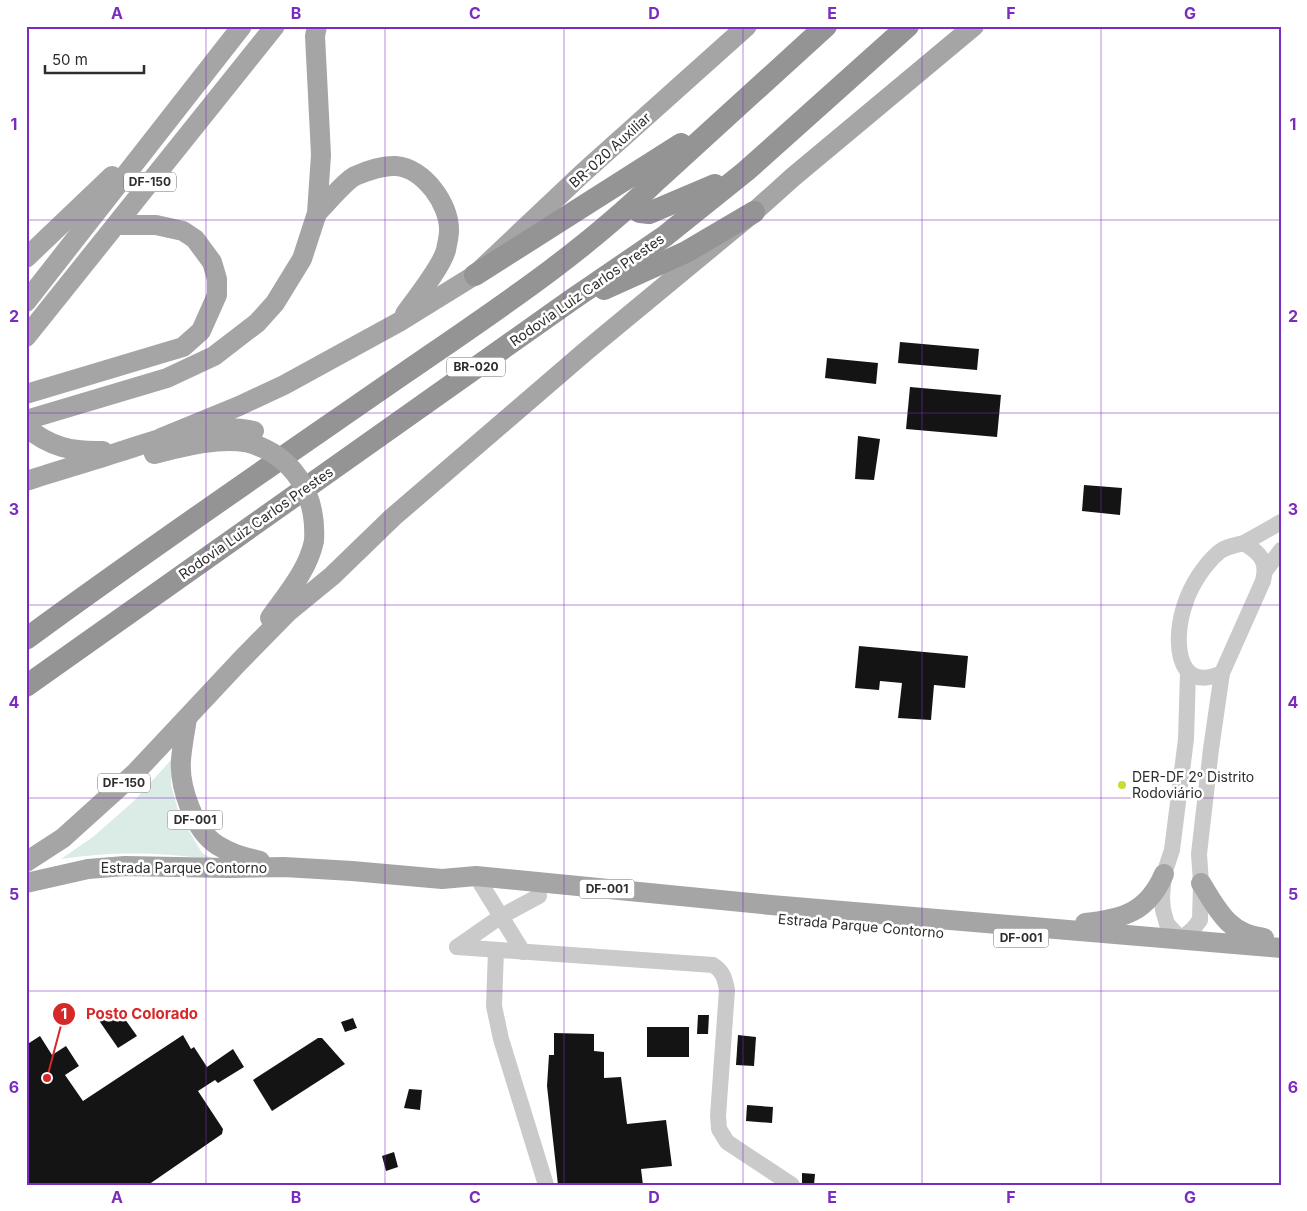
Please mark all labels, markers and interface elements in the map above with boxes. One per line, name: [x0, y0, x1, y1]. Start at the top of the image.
text: A: [111, 3, 123, 23]
text: B: [291, 3, 301, 23]
text: C: [469, 3, 481, 23]
text: D: [648, 3, 660, 23]
text: E: [827, 3, 837, 23]
text: F: [1006, 3, 1016, 23]
text: G: [1184, 3, 1196, 23]
scale bar: [45, 42, 144, 74]
text: 50 m: [52, 50, 88, 69]
street label: BR-020 Auxiliar: [565, 109, 654, 191]
text: 1: [11, 114, 17, 134]
text: 1: [1290, 114, 1296, 134]
road number: DF-150: [124, 172, 176, 192]
street label: Rodovia Luiz Carlos Prestes: [506, 230, 667, 349]
text: 2: [9, 306, 19, 326]
text: 2: [1288, 306, 1298, 326]
road number: BR-020: [447, 358, 505, 377]
street label: Rodovia Luiz Carlos Prestes: [175, 463, 336, 582]
text: 3: [9, 499, 19, 519]
text: 3: [1288, 499, 1298, 519]
text: 4: [9, 692, 20, 712]
text: 4: [1288, 692, 1299, 712]
place label: DER-DF 2º Distrito Rodoviário: [1132, 768, 1254, 801]
road number: DF-150: [98, 774, 150, 792]
marker: DER-DF 2º Distrito Rodoviário: [1116, 779, 1128, 791]
road number: DF-001: [168, 810, 222, 830]
street label: Estrada Parque Contorno: [101, 859, 267, 876]
road number: DF-001: [580, 880, 634, 899]
text: 5: [9, 884, 19, 904]
text: 5: [1288, 884, 1298, 904]
street label: Estrada Parque Contorno: [777, 910, 945, 941]
road number: DF-001: [994, 928, 1048, 948]
callout: Posto Colorado: [51, 999, 208, 1029]
text: 1: [61, 1004, 67, 1023]
text: Posto Colorado: [86, 1004, 198, 1023]
text: 6: [9, 1077, 19, 1097]
text: 6: [1288, 1077, 1298, 1097]
text: A: [111, 1187, 123, 1207]
text: B: [291, 1187, 301, 1207]
text: C: [469, 1187, 481, 1207]
text: D: [648, 1187, 660, 1207]
text: E: [827, 1187, 837, 1207]
text: F: [1006, 1187, 1016, 1207]
text: G: [1184, 1187, 1196, 1207]

